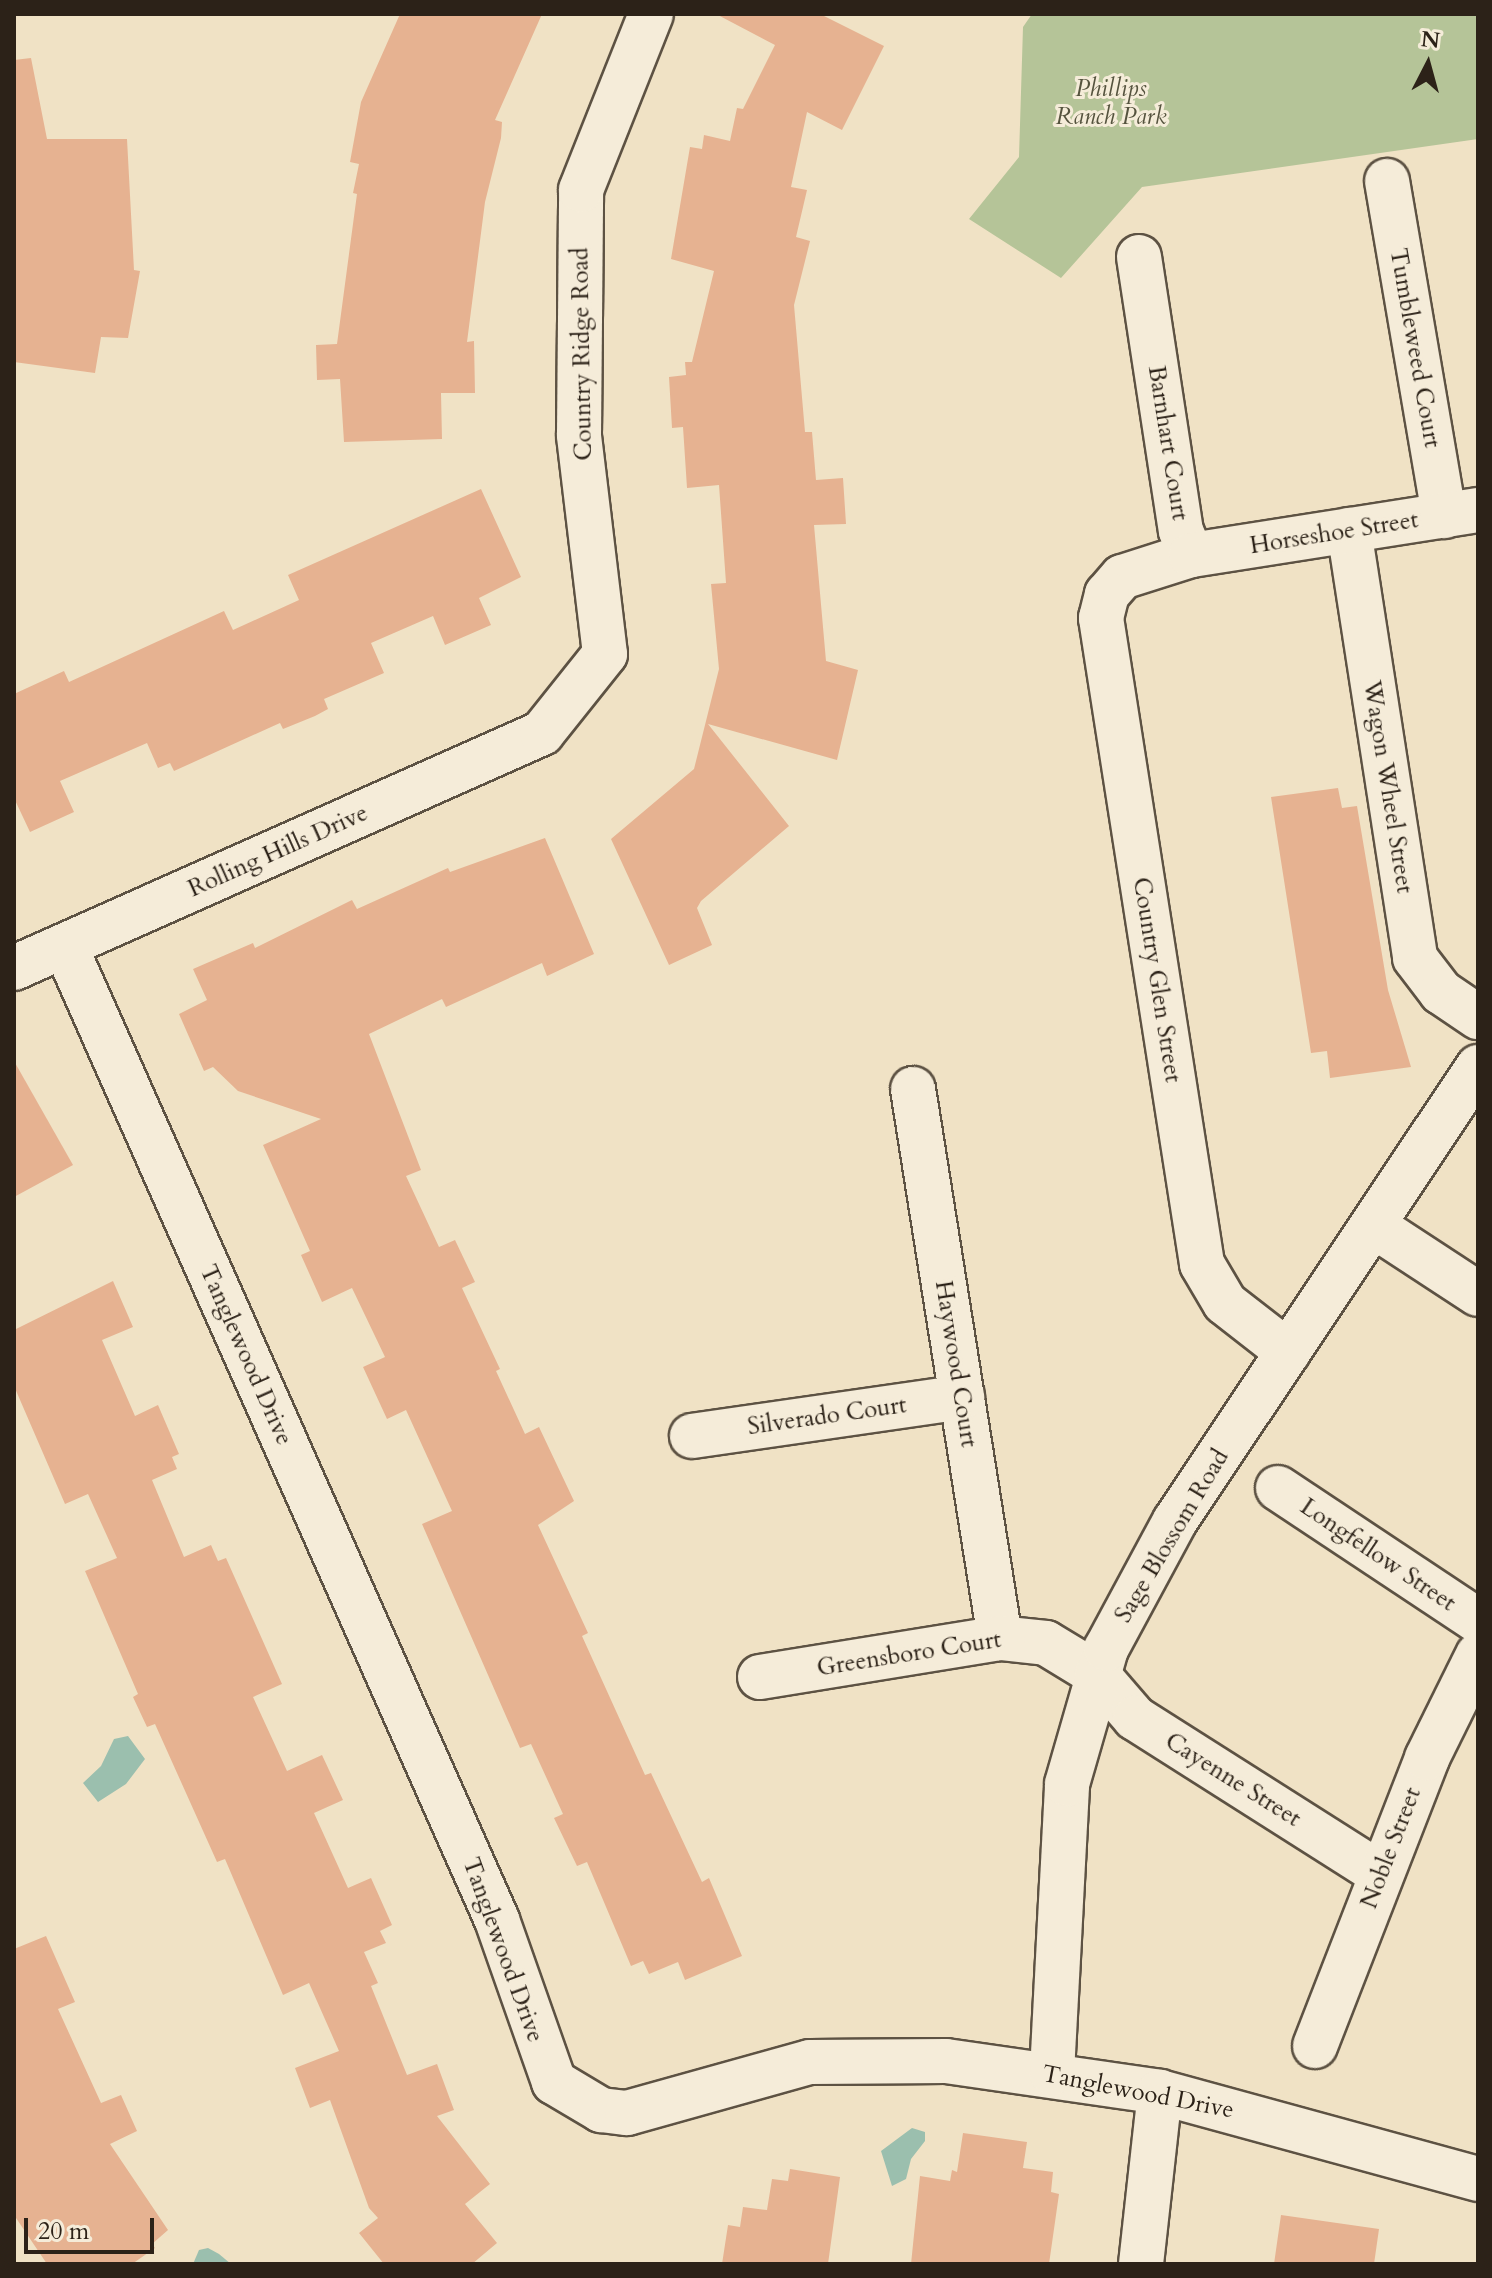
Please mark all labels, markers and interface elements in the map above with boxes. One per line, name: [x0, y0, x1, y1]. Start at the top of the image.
north arrow: [1388, 24, 1468, 104]
text: N: [1419, 24, 1442, 56]
park label: Phillips Ranch Park: [1055, 75, 1167, 131]
street label: Tumbleweed Court: [1383, 246, 1447, 450]
street label: Country Ridge Road: [566, 247, 598, 461]
street label: Barnhart Court: [1142, 364, 1194, 522]
street label: Horseshoe Street: [1248, 505, 1420, 561]
street label: Wagon Wheel Street: [1357, 678, 1419, 896]
street label: Rolling Hills Drive: [184, 798, 372, 904]
street label: Country Glen Street: [1127, 875, 1187, 1085]
street label: Tanglewood Drive: [193, 1260, 299, 1450]
street label: Haywood Court: [929, 1279, 983, 1449]
street label: Silverado Court: [746, 1391, 908, 1441]
street label: Sage Blossom Road: [1109, 1444, 1235, 1628]
street label: Longfellow Street: [1295, 1492, 1461, 1618]
street label: Greensboro Court: [815, 1625, 1003, 1683]
street label: Cayenne Street: [1160, 1727, 1306, 1833]
street label: Noble Street: [1355, 1783, 1427, 1913]
street label: Tanglewood Drive: [456, 1854, 550, 2046]
street label: Tanglewood Drive: [1040, 2059, 1236, 2125]
scale bar: [28, 2202, 158, 2252]
text: 20 m: [38, 2215, 89, 2248]

